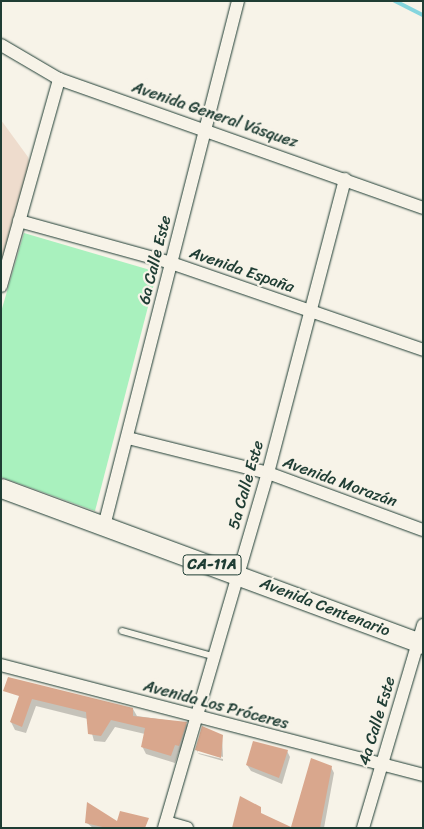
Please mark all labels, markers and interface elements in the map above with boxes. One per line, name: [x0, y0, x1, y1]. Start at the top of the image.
street label: Avenida General Vásquez: [130, 78, 300, 152]
street label: 6a Calle Este: [135, 213, 175, 307]
street label: Avenida España: [187, 243, 297, 297]
street label: 5a Calle Este: [224, 438, 268, 532]
street label: Avenida Morazán: [280, 452, 400, 512]
road number: CA-11A: [182, 552, 242, 578]
street label: Avenida Centenario: [257, 573, 393, 641]
street label: 4a Calle Este: [354, 674, 400, 768]
street label: Avenida Los Próceres: [141, 676, 291, 734]

